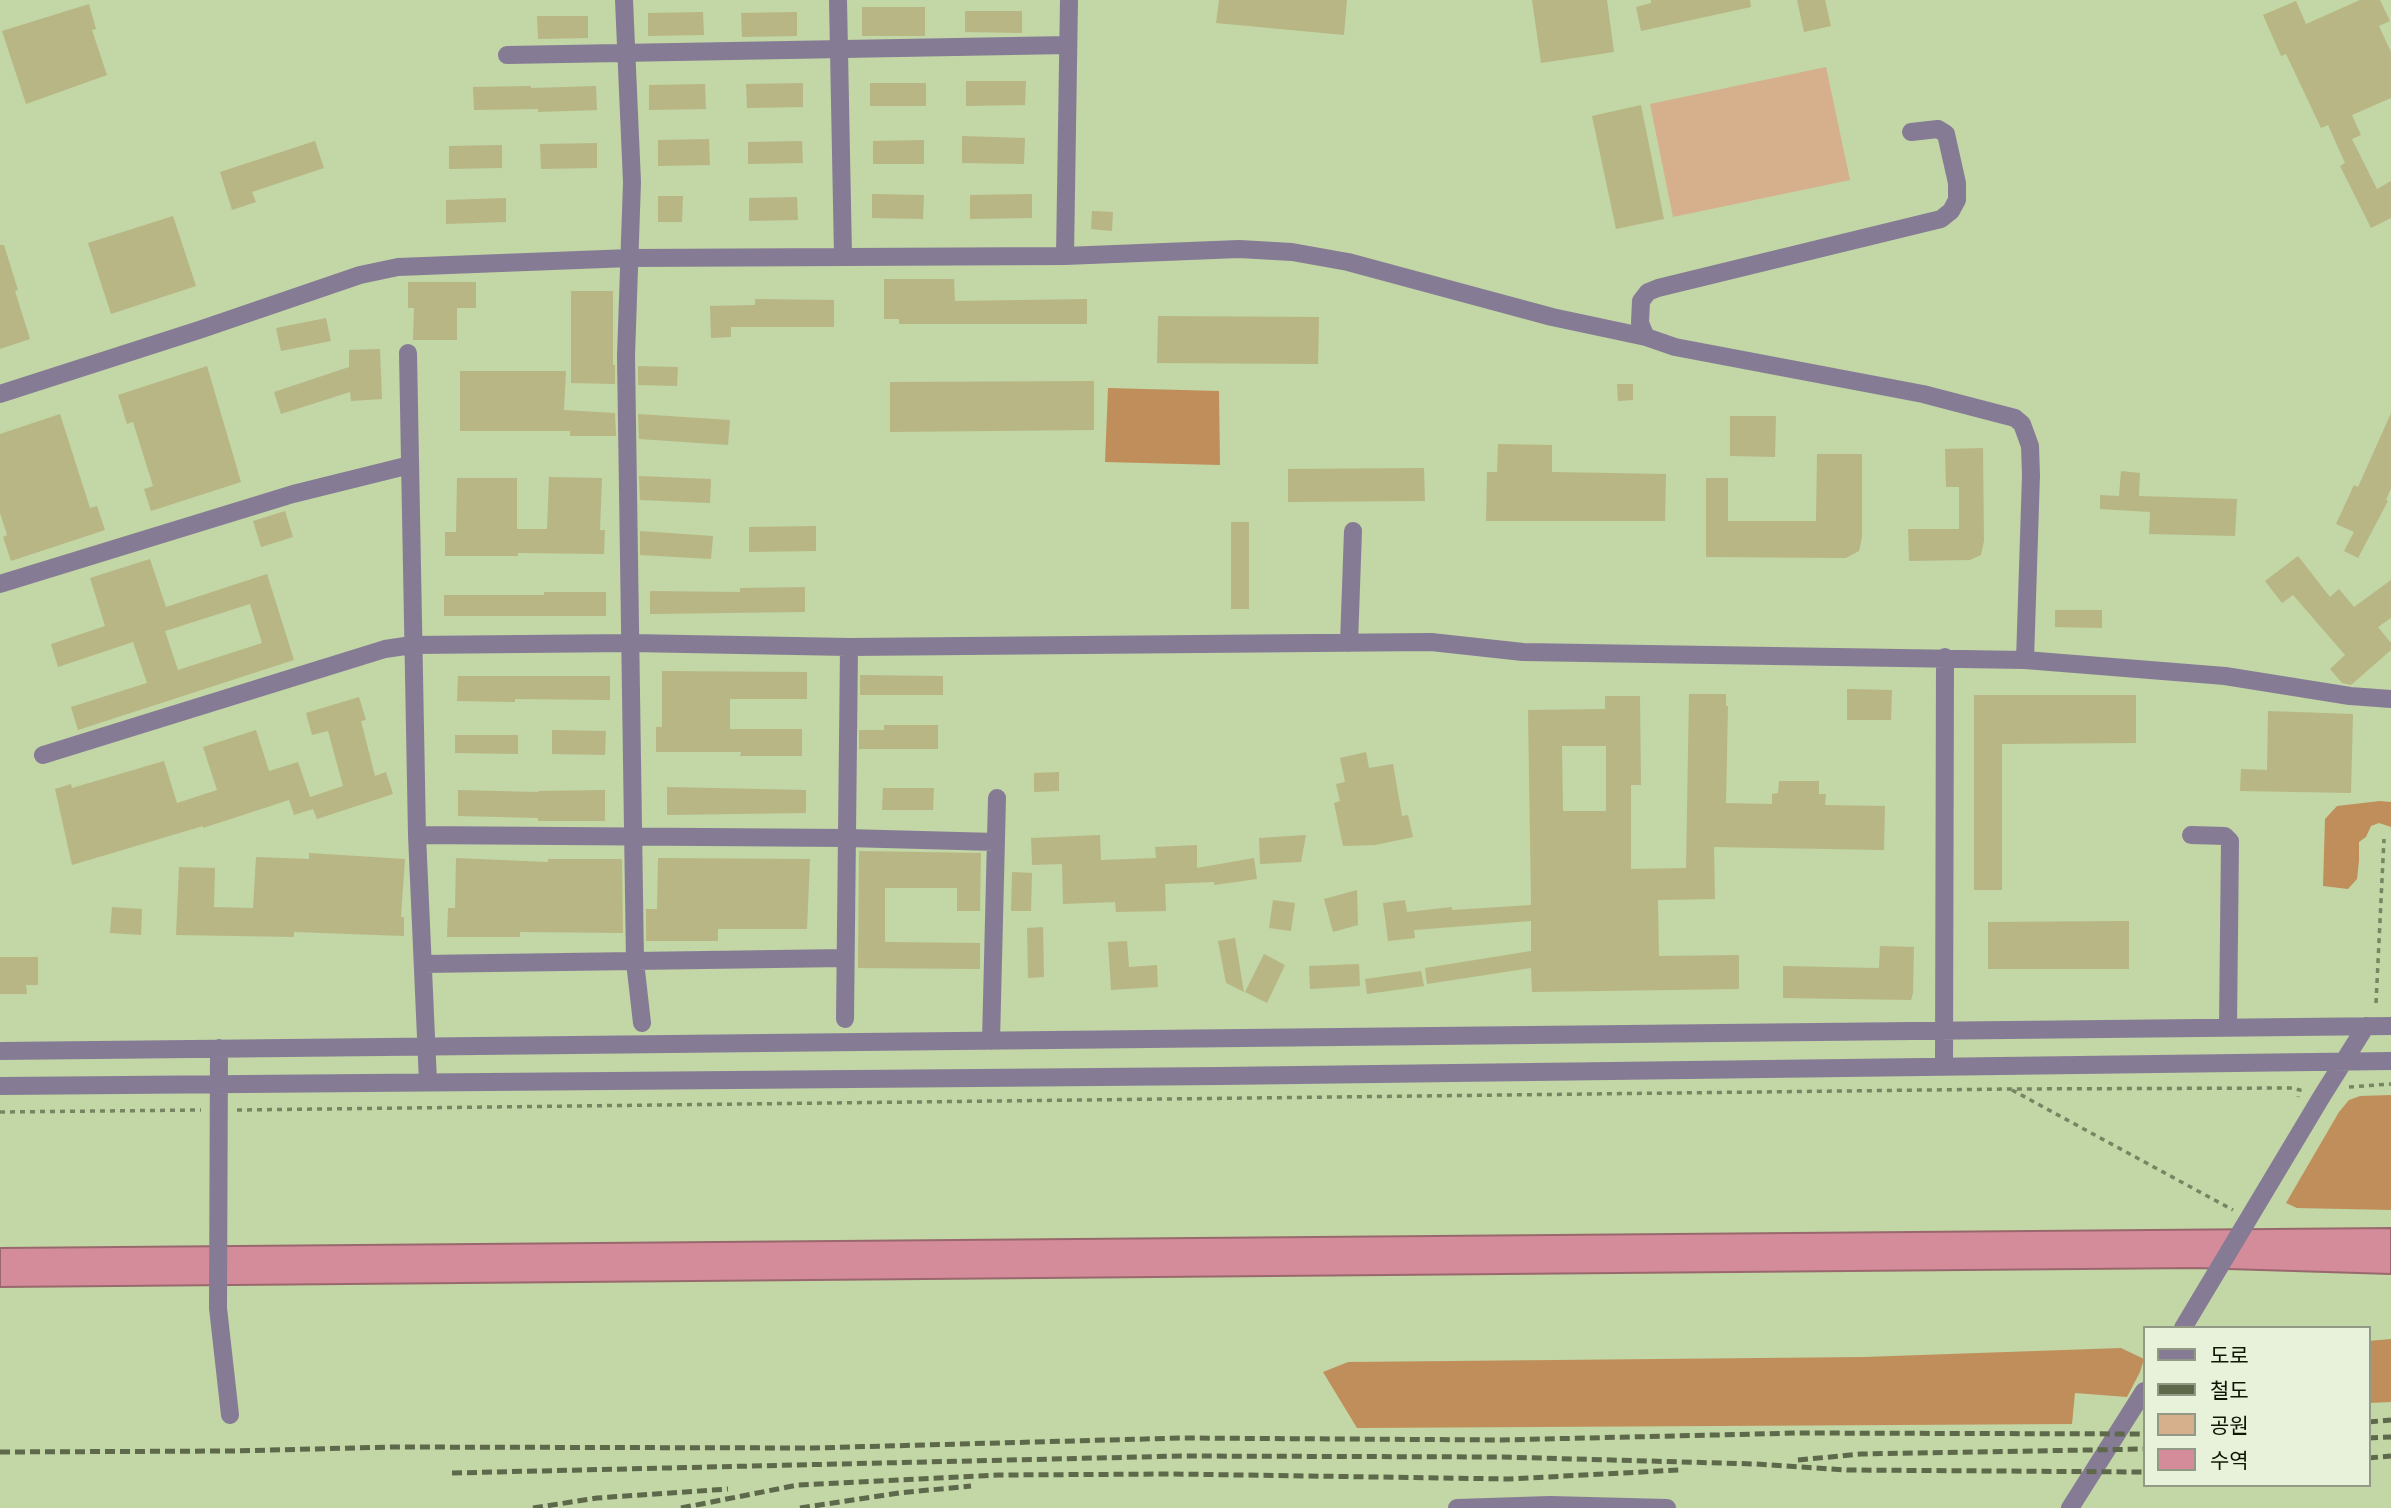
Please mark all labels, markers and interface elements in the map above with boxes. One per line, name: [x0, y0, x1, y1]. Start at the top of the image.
legend: [2142, 1326, 2370, 1487]
text: 도로: [2210, 1341, 2249, 1371]
text: 철도: [2210, 1376, 2249, 1406]
text: 공원: [2210, 1411, 2249, 1441]
text: 수역: [2210, 1446, 2249, 1476]

